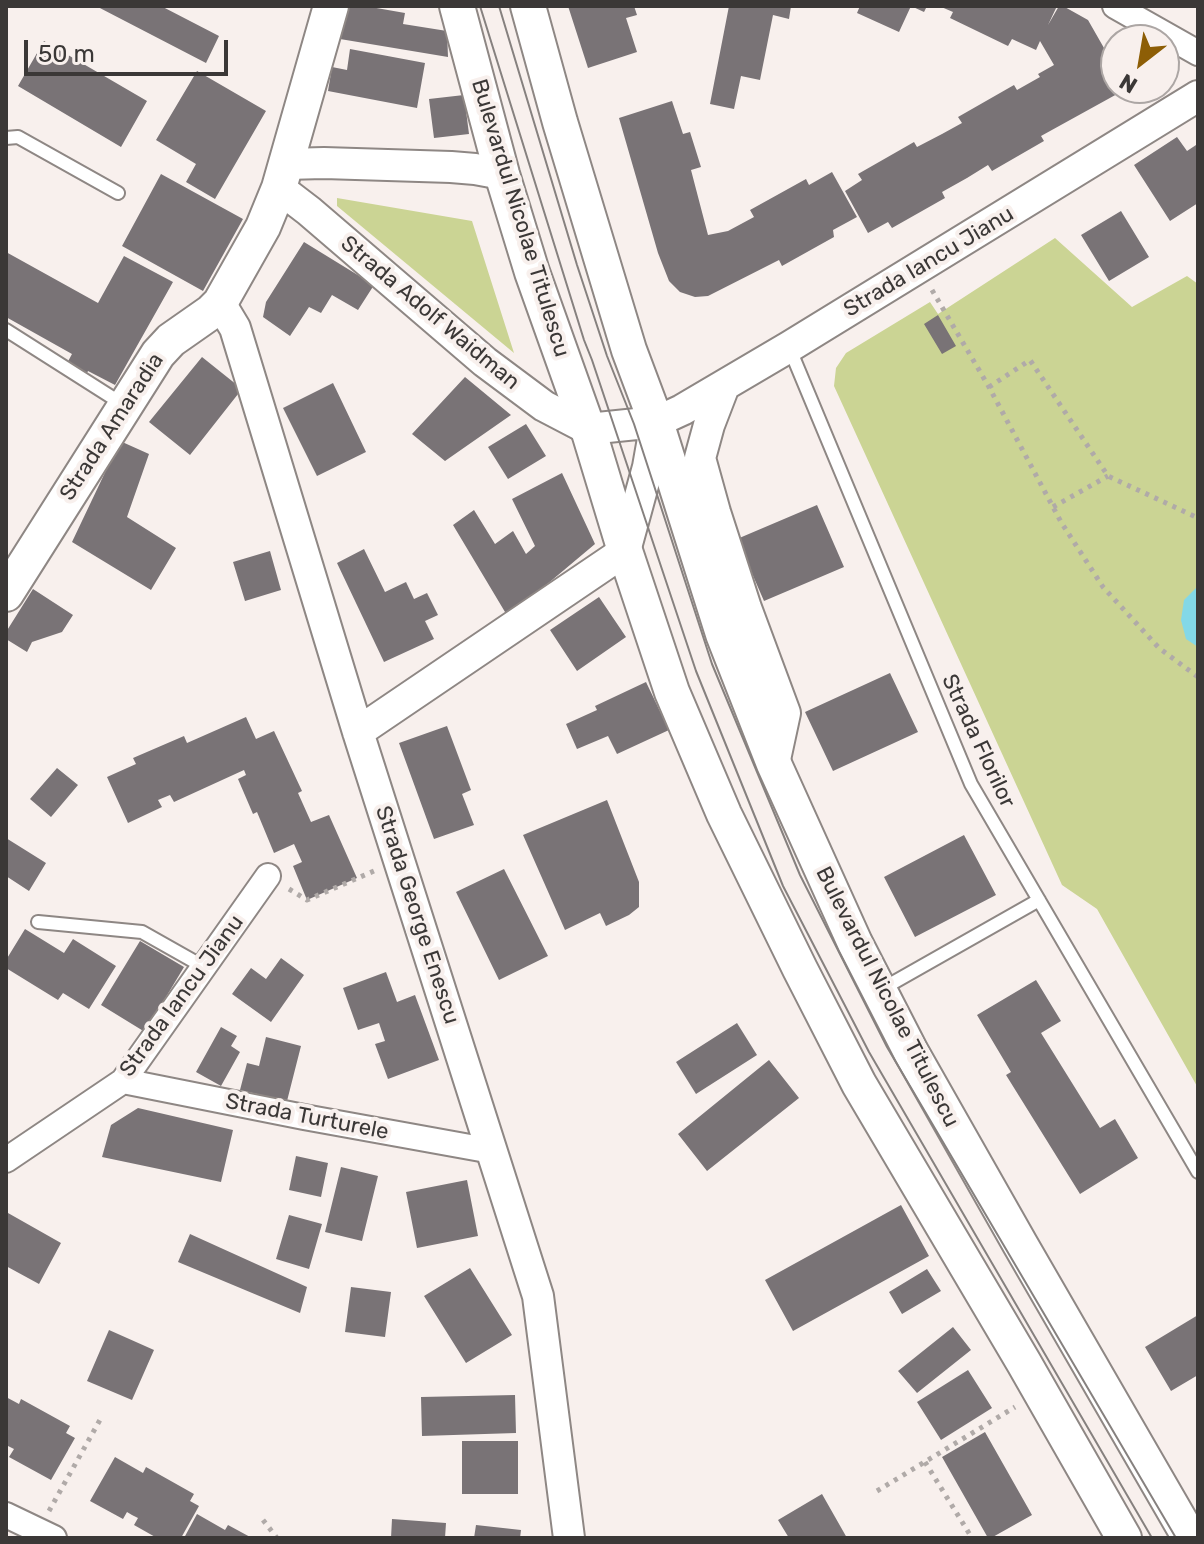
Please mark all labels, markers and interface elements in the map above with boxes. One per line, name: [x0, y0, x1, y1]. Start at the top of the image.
scale bar: [28, 24, 232, 74]
north arrow: [1100, 24, 1180, 104]
text: 50 m: [38, 40, 95, 68]
text: N: [1115, 68, 1142, 99]
street label: Bulevardul Nicolae Titulescu: [465, 76, 575, 360]
street label: Strada Iancu Jianu: [839, 201, 1019, 323]
street label: Strada Adolf Waidman: [335, 230, 525, 396]
street label: Strada Amaradia: [54, 348, 170, 506]
street label: Strada Florilor: [936, 670, 1020, 812]
street label: Strada George Enescu: [369, 803, 465, 1027]
street label: Bulevardul Nicolae Titulescu: [810, 862, 964, 1132]
street label: Strada Iancu Jianu: [114, 910, 250, 1082]
street label: Strada Turturele: [223, 1088, 391, 1146]

